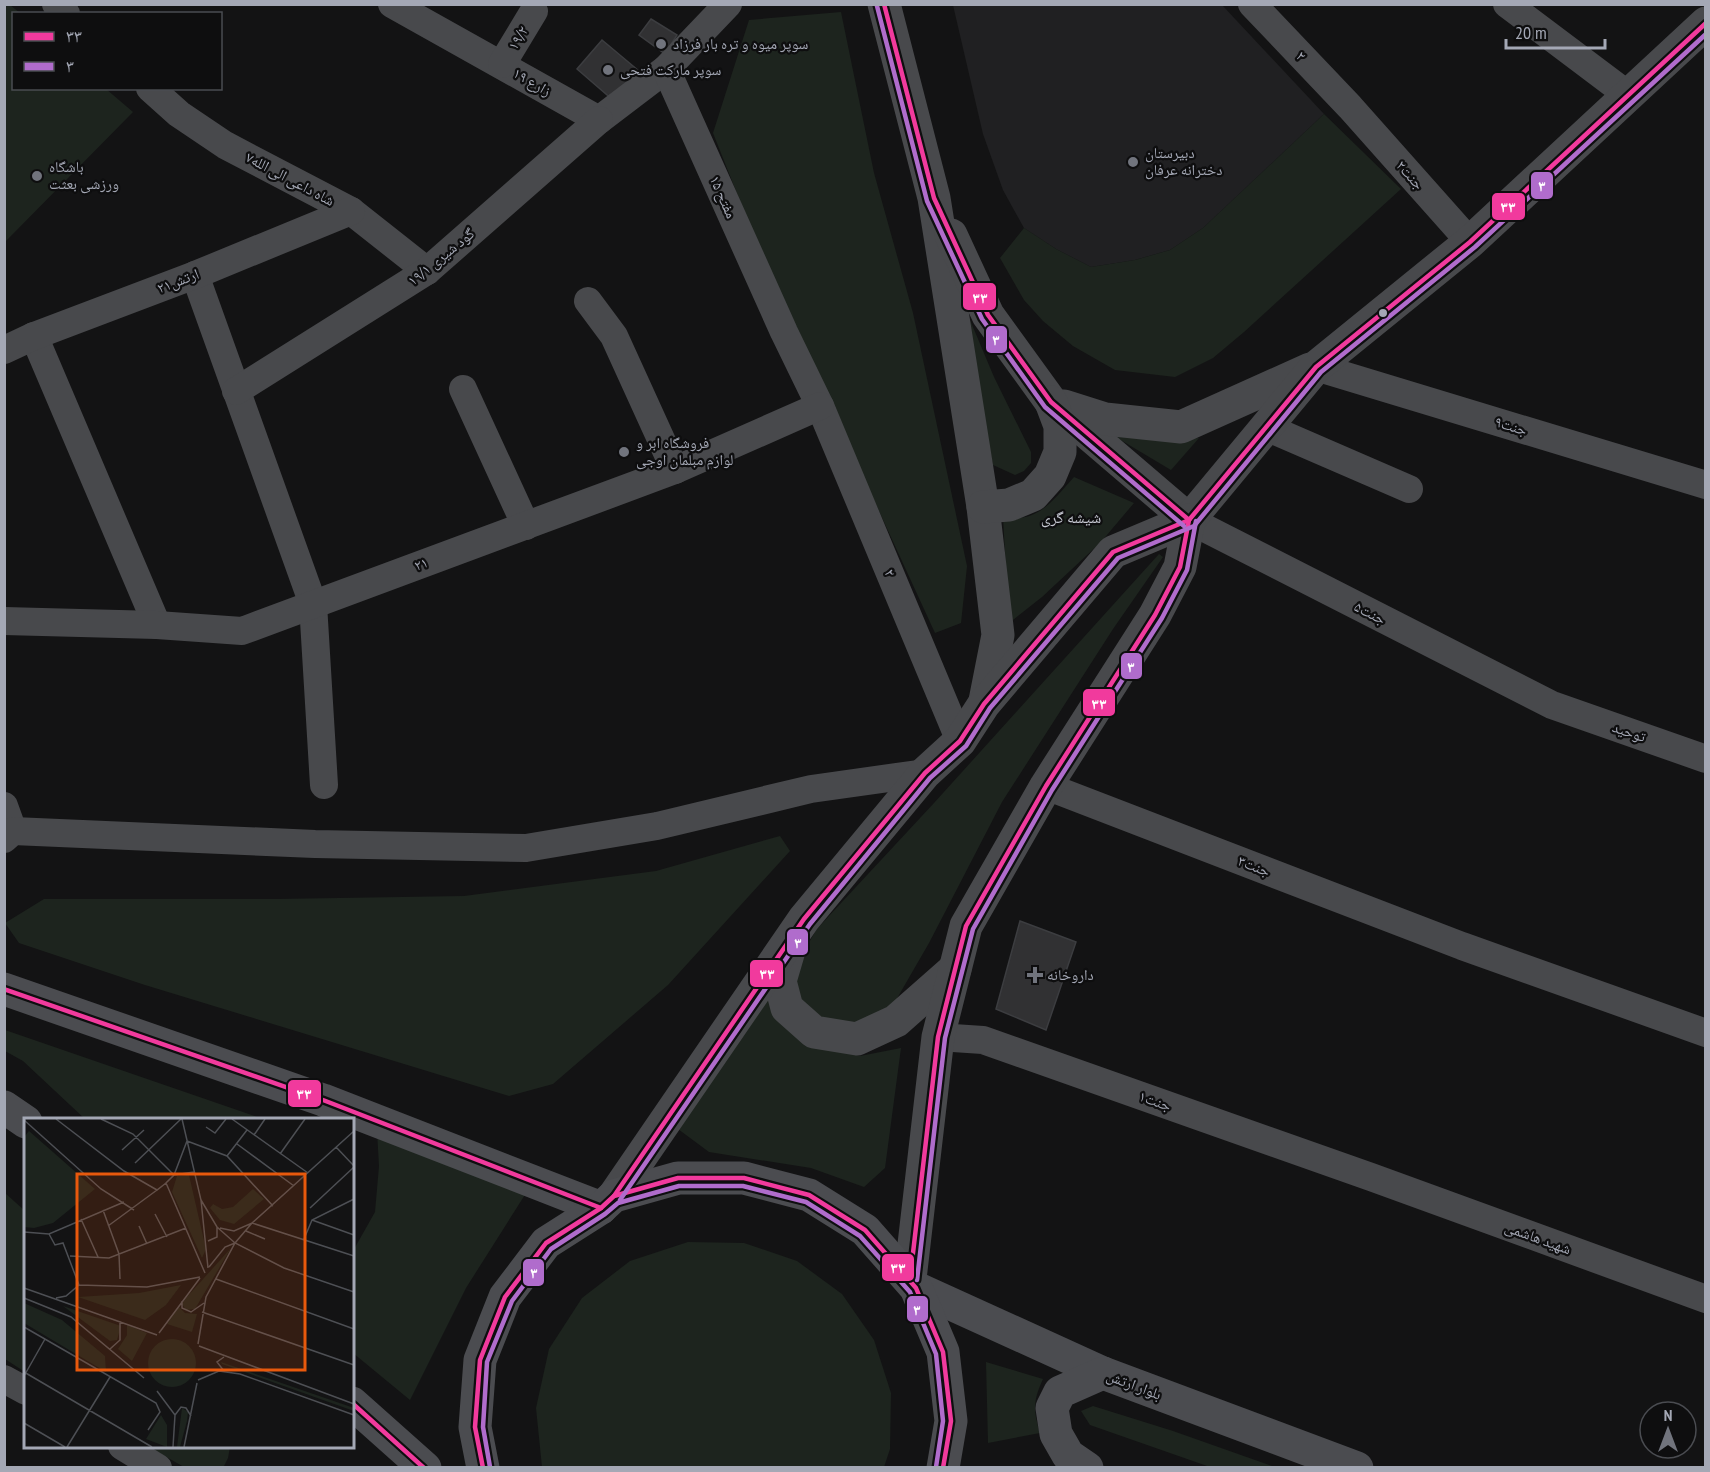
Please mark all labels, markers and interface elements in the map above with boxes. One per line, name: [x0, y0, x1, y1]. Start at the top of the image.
legend: [12, 12, 222, 90]
scale bar: [1506, 12, 1605, 50]
text: 20 m: [1515, 21, 1547, 44]
street label: ۱۹/۲: [503, 22, 532, 53]
text: ۳۳: [66, 24, 82, 47]
place label: سوپر میوه و تره بار فرزاد: [673, 34, 808, 53]
marker: سوپر میوه و تره بار فرزاد: [654, 37, 668, 51]
street label: ۲: [1292, 47, 1311, 65]
text: ۳: [66, 54, 74, 77]
place label: سوپر مارکت فتحی: [620, 60, 721, 80]
street label: ۱۹ زارع: [509, 63, 555, 101]
marker: سوپر مارکت فتحی: [601, 63, 615, 77]
place label: دبیرستان دخترانه عرفان: [1145, 143, 1222, 180]
street label: شاه داعی الی الله۷: [242, 147, 338, 211]
marker: دبیرستان دخترانه عرفان: [1126, 155, 1140, 169]
street label: جنت۲: [1392, 156, 1429, 194]
place label: باشگاه ورزشی بعثت: [49, 157, 119, 194]
marker: باشگاه ورزشی بعثت: [30, 169, 44, 183]
line badge: ۳: [1530, 171, 1554, 200]
street label: مفتح ۱۵: [705, 173, 741, 222]
text: ۳: [1538, 175, 1546, 195]
line badge: ۳۳: [1491, 192, 1526, 221]
text: ۳۳: [1500, 196, 1516, 216]
street label: ۱۹/۱ گود شیری: [403, 224, 479, 290]
street label: ارتش۲۱: [154, 264, 202, 298]
line badge: ۳۳: [962, 282, 997, 311]
text: ۳۳: [972, 287, 988, 307]
unlabelled marker: [1377, 307, 1389, 319]
line badge: ۳: [985, 325, 1008, 354]
text: ۳: [992, 329, 1000, 349]
street label: جنت۹: [1493, 412, 1530, 440]
place label: فروشگاه ابر و لوازم مبلمان اوجی: [636, 433, 733, 470]
marker: فروشگاه ابر و لوازم مبلمان اوجی: [617, 445, 631, 459]
district label: شیشه گری: [1041, 507, 1101, 528]
street label: ۲۱: [411, 552, 430, 575]
street label: ۲: [880, 566, 901, 580]
street label: جنت۵: [1351, 597, 1390, 629]
line badge: ۳: [1120, 652, 1143, 680]
text: ۳: [1127, 656, 1135, 676]
line badge: ۳۳: [1082, 688, 1116, 717]
text: ۳۳: [1091, 693, 1107, 713]
street label: توحید: [1610, 717, 1649, 746]
street label: جنت۳: [1235, 851, 1273, 880]
line badge: ۳: [786, 928, 809, 956]
text: ۳: [794, 932, 802, 952]
line badge: ۳۳: [749, 959, 784, 988]
text: ۳۳: [759, 963, 775, 983]
place label: داروخانه: [1047, 965, 1094, 984]
marker: داروخانه: [1028, 968, 1042, 982]
line badge: ۳۳: [287, 1079, 322, 1108]
text: ۳۳: [296, 1083, 312, 1103]
street label: جنت۱: [1136, 1086, 1174, 1115]
inset map: [24, 1118, 354, 1448]
street label: شهید هاشمی: [1502, 1217, 1574, 1259]
line badge: ۳۳: [881, 1253, 915, 1282]
text: ۳۳: [890, 1257, 906, 1277]
line badge: ۳: [522, 1258, 545, 1287]
text: ۳: [530, 1262, 538, 1282]
line badge: ۳: [906, 1295, 929, 1323]
text: ۳: [913, 1299, 921, 1319]
street label: بلوار ارتش: [1104, 1365, 1164, 1405]
north arrow: [1638, 1400, 1698, 1460]
text: N: [1664, 1405, 1672, 1425]

